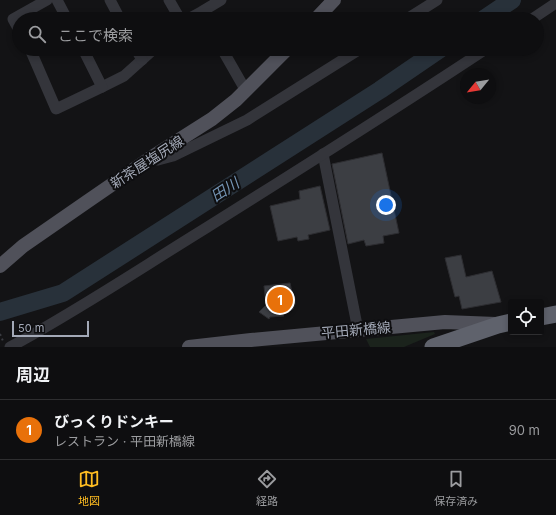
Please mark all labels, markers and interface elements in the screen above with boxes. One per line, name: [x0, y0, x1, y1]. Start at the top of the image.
search box: [12, 12, 544, 56]
icon: search: [26, 23, 48, 45]
text: ここで検索: [58, 26, 133, 45]
north arrow: [460, 68, 496, 104]
street label: 新茶屋塩尻線: [107, 132, 187, 192]
water label: 田川: [207, 172, 244, 206]
your location: [376, 195, 396, 215]
pin: 1: [267, 285, 293, 315]
map controls: [508, 299, 544, 335]
button: locate: [508, 299, 544, 335]
street label: 平田新橋線: [320, 318, 392, 341]
scale bar: [12, 319, 89, 338]
text: 50 m: [18, 321, 44, 335]
text: 周辺: [16, 365, 50, 385]
text: びっくりドンキー: [54, 412, 174, 431]
text: 1: [26, 422, 32, 438]
text: 90 m: [509, 422, 540, 438]
text: レストラン · 平田新橋線: [54, 433, 195, 449]
tab: 地図: [78, 468, 100, 508]
tab: 経路: [256, 468, 278, 508]
tab: 保存済み: [434, 468, 478, 508]

